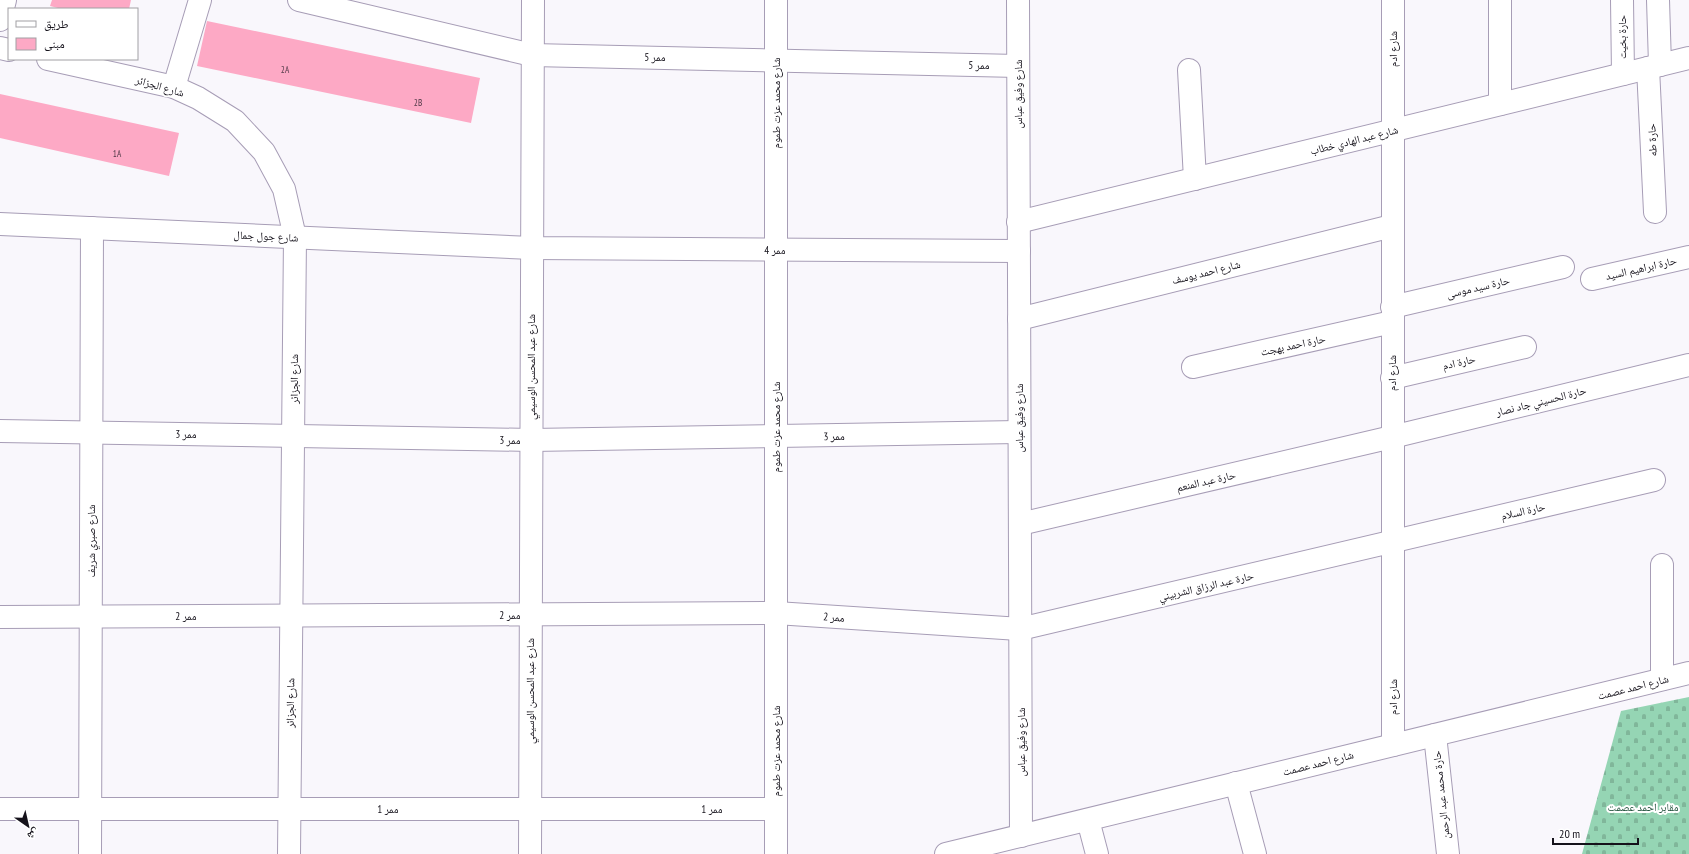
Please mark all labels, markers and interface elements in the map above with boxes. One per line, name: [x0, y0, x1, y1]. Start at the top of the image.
legend: [8, 8, 138, 60]
street label: حارة بخيت: [1615, 15, 1629, 59]
text: طريق: [44, 16, 69, 31]
street label: شارع ادم: [1386, 31, 1400, 67]
text: مبنى: [44, 36, 65, 51]
street label: ممر 5: [644, 50, 666, 64]
street label: شارع محمد عزت طموم: [769, 58, 783, 148]
street label: ممر 5: [968, 58, 990, 72]
street label: شارع وفيق عباس: [1011, 59, 1025, 129]
house number: 2A: [281, 64, 290, 75]
street label: شارع الجزائر: [133, 72, 186, 100]
house number: 2B: [414, 97, 422, 108]
street label: شارع عبد الهادي خطاب: [1308, 122, 1400, 159]
street label: حارة طه: [1644, 123, 1660, 157]
house number: 1A: [113, 148, 122, 159]
street label: شارع جول جمال: [233, 227, 299, 245]
street label: ممر 4: [764, 243, 786, 257]
street label: حارة ابراهيم السيد: [1604, 253, 1678, 284]
street label: شارع احمد يوسف: [1170, 257, 1242, 287]
street label: حارة سيد موسى: [1445, 273, 1511, 301]
street label: شارع عبد المحسن الوسيمي: [524, 314, 540, 420]
street label: حارة احمد بهجت: [1259, 331, 1327, 359]
street label: حارة ادم: [1441, 351, 1477, 373]
street label: شارع الجزائر: [287, 354, 301, 405]
street label: شارع ادم: [1385, 355, 1399, 391]
street label: شارع محمد عزت طموم: [769, 382, 783, 472]
street label: شارع وفيق عباس: [1012, 383, 1026, 453]
street label: حارة الحسيني جاد نصار: [1493, 383, 1588, 421]
street label: ممر 3: [175, 427, 197, 441]
street label: ممر 3: [823, 429, 845, 443]
street label: ممر 3: [499, 433, 521, 447]
street label: حارة عبد المنعم: [1175, 467, 1237, 496]
street label: حارة السلام: [1499, 499, 1547, 523]
street label: شارع صبري شريف: [84, 504, 100, 578]
street label: حارة عبد الرزاق الشربيني: [1157, 568, 1255, 606]
street label: ممر 2: [499, 608, 521, 622]
street label: ممر 2: [175, 609, 197, 623]
street label: ممر 2: [823, 609, 845, 625]
street label: شارع عبد المحسن الوسيمي: [523, 638, 539, 744]
street label: شارع احمد عصمت: [1596, 671, 1670, 703]
street label: شارع الجزائر: [283, 678, 297, 729]
street label: شارع ادم: [1386, 679, 1400, 715]
street label: شارع محمد عزت طموم: [769, 706, 783, 796]
street label: شارع وفيق عباس: [1014, 707, 1028, 777]
street label: شارع احمد عصمت: [1281, 747, 1355, 779]
street label: حارة محمد عبد الرحمن: [1429, 750, 1453, 840]
park label: مقابر احمد عصمت: [1607, 800, 1679, 814]
street label: ممر 1: [377, 802, 399, 816]
street label: ممر 1: [701, 802, 723, 816]
north arrow: [8, 806, 48, 846]
scale bar: [1553, 820, 1638, 846]
text: ش: [24, 824, 42, 844]
text: 20 m: [1559, 826, 1580, 841]

